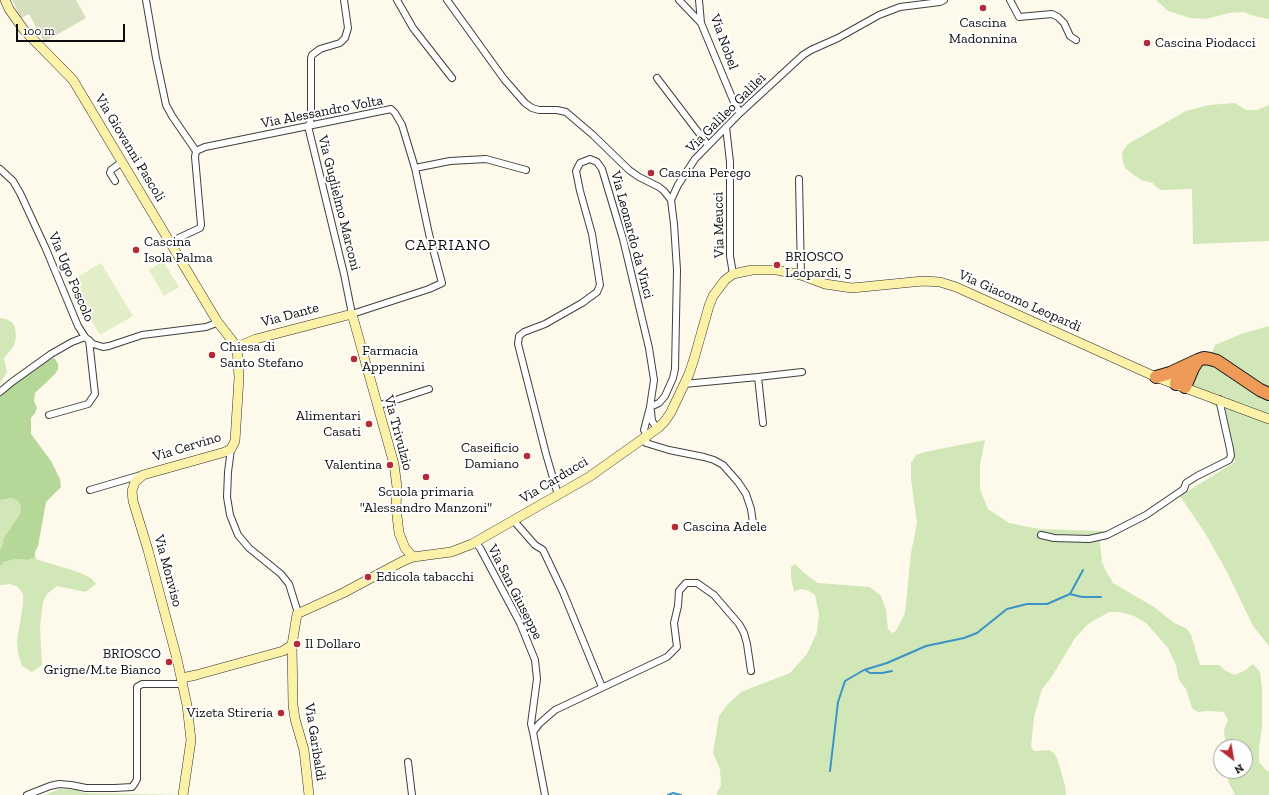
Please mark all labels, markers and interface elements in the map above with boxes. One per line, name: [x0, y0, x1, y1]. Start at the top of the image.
marker: Cascina Madonnina: [978, 3, 988, 13]
street label: Via Nobel: [706, 12, 742, 72]
place label: Cascina Madonnina: [949, 15, 1017, 48]
scale bar: [18, 16, 127, 42]
text: 100 m: [23, 24, 55, 38]
place label: Cascina Piodacci: [1155, 35, 1256, 51]
marker: Cascina Piodacci: [1142, 38, 1152, 48]
street label: Via Galileo Galilei: [683, 70, 769, 156]
street label: Via Giovanni Pascoli: [91, 91, 169, 205]
street label: Via Alessandro Volta: [260, 92, 384, 132]
street label: Via Guglielmo Marconi: [314, 134, 364, 272]
place label: Cascina Perego: [659, 165, 751, 181]
marker: Cascina Perego: [646, 168, 656, 178]
street label: Via Leonardo da Vinci: [607, 169, 657, 301]
street label: Via Meucci: [710, 192, 728, 258]
street label: Via Ugo Foscolo: [45, 230, 97, 324]
place label: Cascina Isola Palma: [144, 234, 213, 266]
district label: CAPRIANO: [405, 235, 491, 255]
marker: Cascina Isola Palma: [131, 245, 141, 255]
place label: BRIOSCO Leopardi, 5: [785, 249, 851, 282]
marker: BRIOSCO Leopardi, 5: [772, 260, 782, 270]
street label: Via Giacomo Leopardi: [956, 266, 1084, 336]
street label: Via Dante: [259, 299, 321, 331]
place label: Chiesa di Santo Stefano: [220, 339, 303, 372]
place label: Farmacia Appennini: [362, 343, 425, 376]
marker: Chiesa di Santo Stefano: [207, 350, 217, 360]
marker: Farmacia Appennini: [349, 354, 359, 364]
street label: Via Trivulzio: [380, 394, 416, 472]
place label: Alimentari Casati: [296, 408, 361, 440]
marker: Alimentari Casati: [364, 419, 374, 429]
street label: Via Cervino: [151, 429, 223, 465]
place label: Caseificio Damiano: [461, 440, 519, 472]
marker: Caseificio Damiano: [522, 451, 532, 461]
street label: Via Carducci: [517, 453, 591, 507]
place label: Valentina: [325, 457, 382, 473]
marker: Valentina: [385, 460, 395, 470]
marker: Scuola primaria "Alessandro Manzoni": [421, 472, 431, 482]
place label: Scuola primaria "Alessandro Manzoni": [360, 484, 492, 516]
place label: Cascina Adele: [683, 519, 767, 535]
marker: Cascina Adele: [670, 522, 680, 532]
street label: Via Monviso: [150, 533, 186, 609]
street label: Via San Giuseppe: [484, 542, 546, 642]
place label: Edicola tabacchi: [376, 569, 474, 585]
marker: Edicola tabacchi: [363, 572, 373, 582]
place label: Il Dollaro: [305, 636, 361, 652]
marker: Il Dollaro: [292, 639, 302, 649]
place label: BRIOSCO Grigne/M.te Bianco: [44, 646, 161, 678]
marker: BRIOSCO Grigne/M.te Bianco: [164, 657, 174, 667]
street label: Via Garibaldi: [301, 702, 329, 782]
place label: Vizeta Stireria: [186, 705, 273, 721]
marker: Vizeta Stireria: [276, 708, 286, 718]
north arrow: [1213, 739, 1253, 779]
text: N: [1232, 761, 1246, 777]

